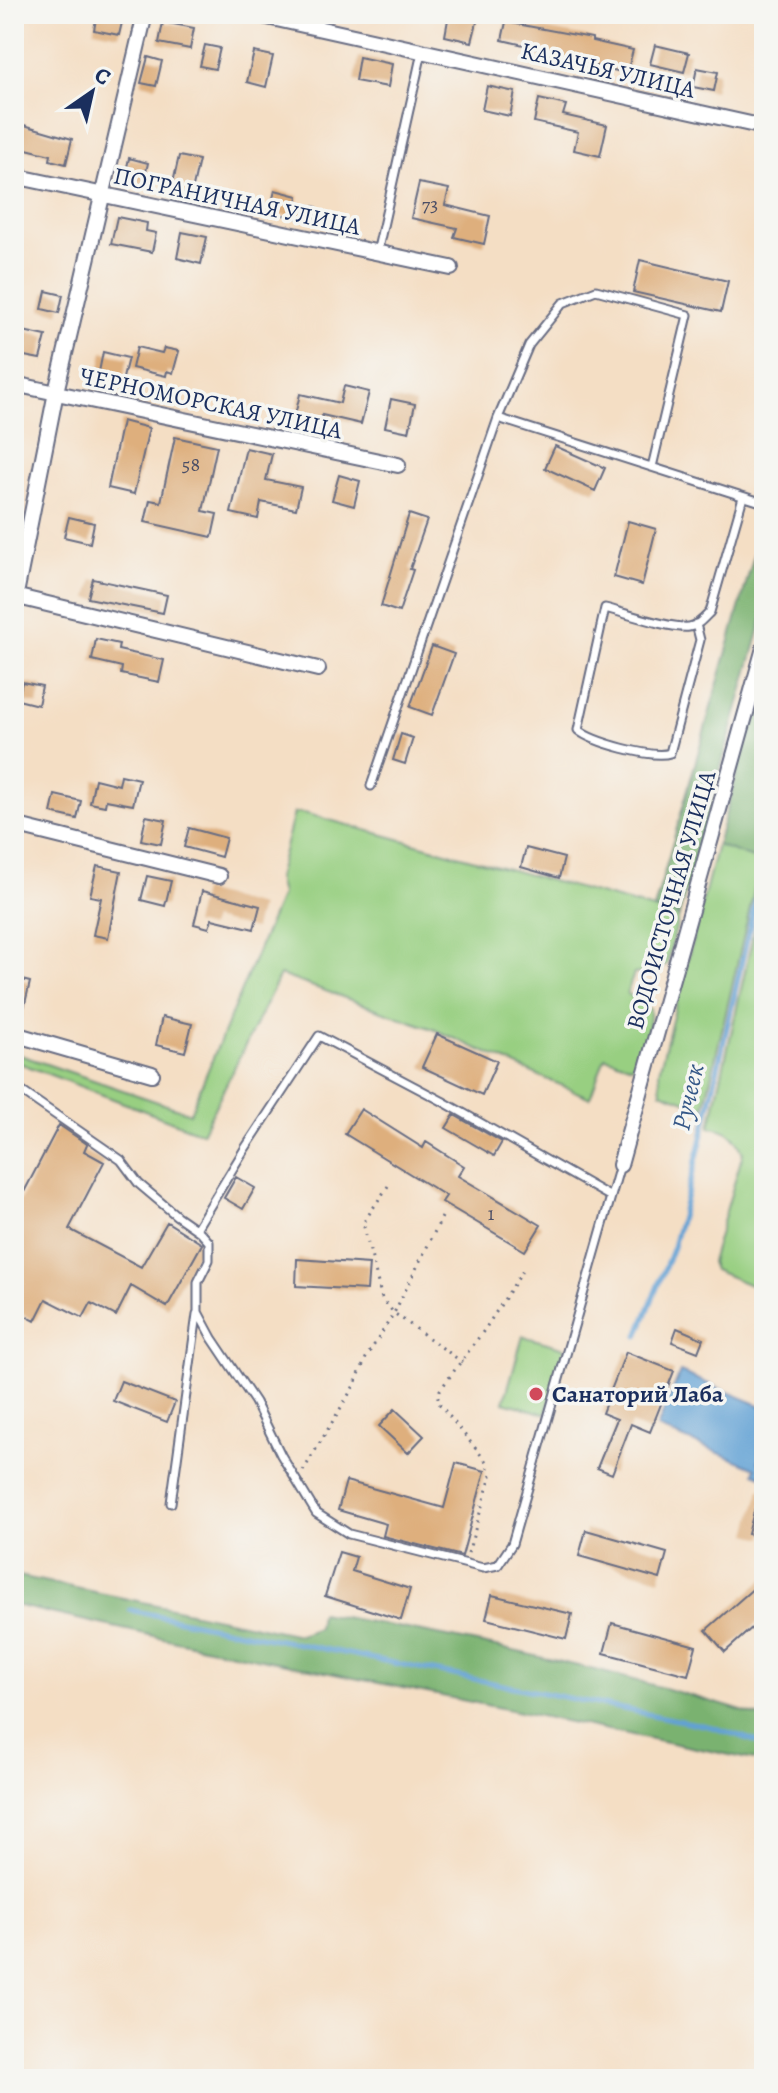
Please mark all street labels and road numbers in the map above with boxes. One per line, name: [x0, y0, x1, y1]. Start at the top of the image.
street label: КАЗАЧЬЯ УЛИЦА: [518, 34, 699, 106]
street label: ПОГРАНИЧНАЯ УЛИЦА: [111, 159, 364, 243]
street label: ЧЕРНОМОРСКАЯ УЛИЦА: [77, 360, 346, 447]
street label: ВОДОИСТОЧНАЯ УЛИЦА: [619, 766, 724, 1033]

